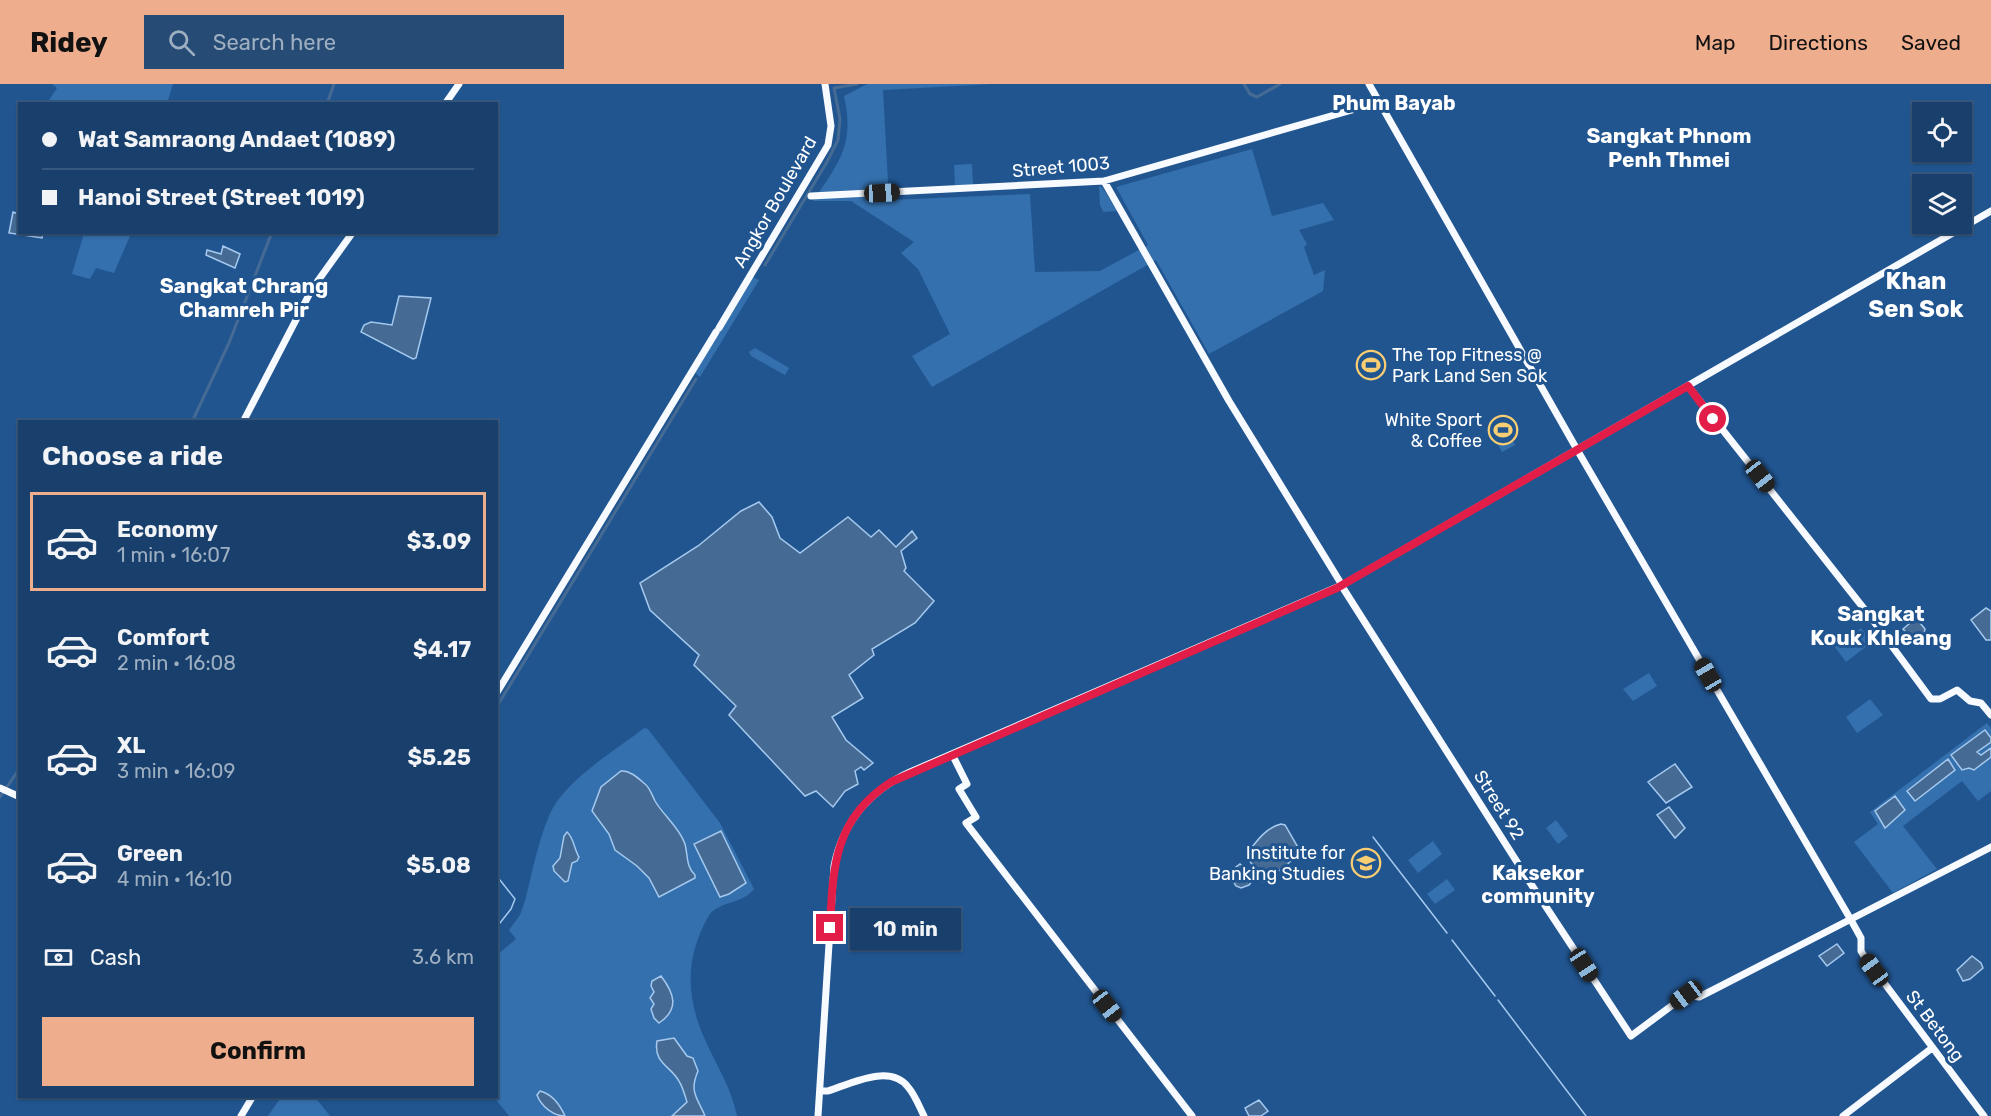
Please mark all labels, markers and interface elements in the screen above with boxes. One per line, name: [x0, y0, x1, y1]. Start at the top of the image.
search box: [144, 15, 564, 69]
text: Ridey: [30, 26, 108, 59]
icon: search: [165, 26, 198, 59]
text: Search here: [213, 29, 336, 56]
text: Map: [1695, 30, 1736, 55]
text: Directions: [1769, 30, 1868, 55]
text: Saved: [1901, 30, 1961, 55]
district label: Phum Bayab: [1332, 91, 1456, 115]
map controls: [1912, 102, 1972, 234]
button: locate: [1912, 102, 1972, 162]
district label: Sangkat Phnom Penh Thmei: [1586, 123, 1752, 172]
text: Wat Samraong Andaet (1089): [78, 126, 395, 153]
street label: Angkor Boulevard: [728, 132, 822, 272]
street label: Street 1003: [1011, 152, 1111, 182]
button: layers: [1912, 174, 1972, 234]
car: [864, 183, 900, 203]
text: Hanoi Street (Street 1019): [78, 184, 365, 211]
district label: Khan Sen Sok: [1868, 267, 1964, 323]
district label: Sangkat Chrang Chamreh Pir: [160, 273, 328, 322]
place label: The Top Fitness @ Park Land Sen Sok: [1392, 344, 1548, 387]
sports icon: The Top Fitness @ Park Land Sen Sok: [1355, 349, 1387, 381]
route start: [1699, 405, 1726, 432]
place label: White Sport & Coffee: [1385, 409, 1482, 452]
sports icon: White Sport & Coffee: [1487, 414, 1519, 446]
text: Choose a ride: [42, 440, 223, 472]
car: [1742, 456, 1778, 496]
icon: car: [45, 515, 99, 569]
text: Economy: [117, 516, 218, 543]
text: $3.09: [407, 528, 471, 555]
text: 1 min · 16:07: [117, 543, 230, 567]
district label: Sangkat Kouk Khleang: [1810, 601, 1952, 650]
icon: car: [45, 623, 99, 677]
text: Comfort: [117, 624, 209, 651]
text: $4.17: [413, 636, 471, 663]
text: 2 min · 16:08: [117, 651, 236, 675]
car: [1691, 655, 1725, 695]
icon: car: [45, 731, 99, 785]
text: XL: [117, 732, 145, 759]
text: $5.25: [407, 744, 471, 771]
text: 3 min · 16:09: [117, 759, 235, 783]
street label: Street 92: [1469, 766, 1529, 844]
icon: car: [45, 839, 99, 893]
text: Green: [117, 840, 183, 867]
place label: Institute for Banking Studies: [1209, 842, 1345, 885]
school or university icon: Institute for Banking Studies: [1350, 847, 1382, 879]
text: $5.08: [406, 852, 471, 879]
district label: Kaksekor community: [1481, 861, 1595, 908]
text: 4 min · 16:10: [117, 867, 232, 891]
callout: 10 min: [851, 907, 962, 949]
route end: [816, 914, 843, 941]
text: 10 min: [873, 917, 938, 941]
icon: cash: [42, 941, 75, 974]
text: Cash: [90, 944, 141, 971]
text: 3.6 km: [412, 945, 474, 969]
car: [1567, 945, 1601, 985]
car: [1856, 950, 1892, 990]
car: [1666, 977, 1706, 1013]
car: [1089, 986, 1125, 1026]
street label: St Betong: [1901, 986, 1969, 1066]
button: Confirm: [42, 1017, 474, 1086]

